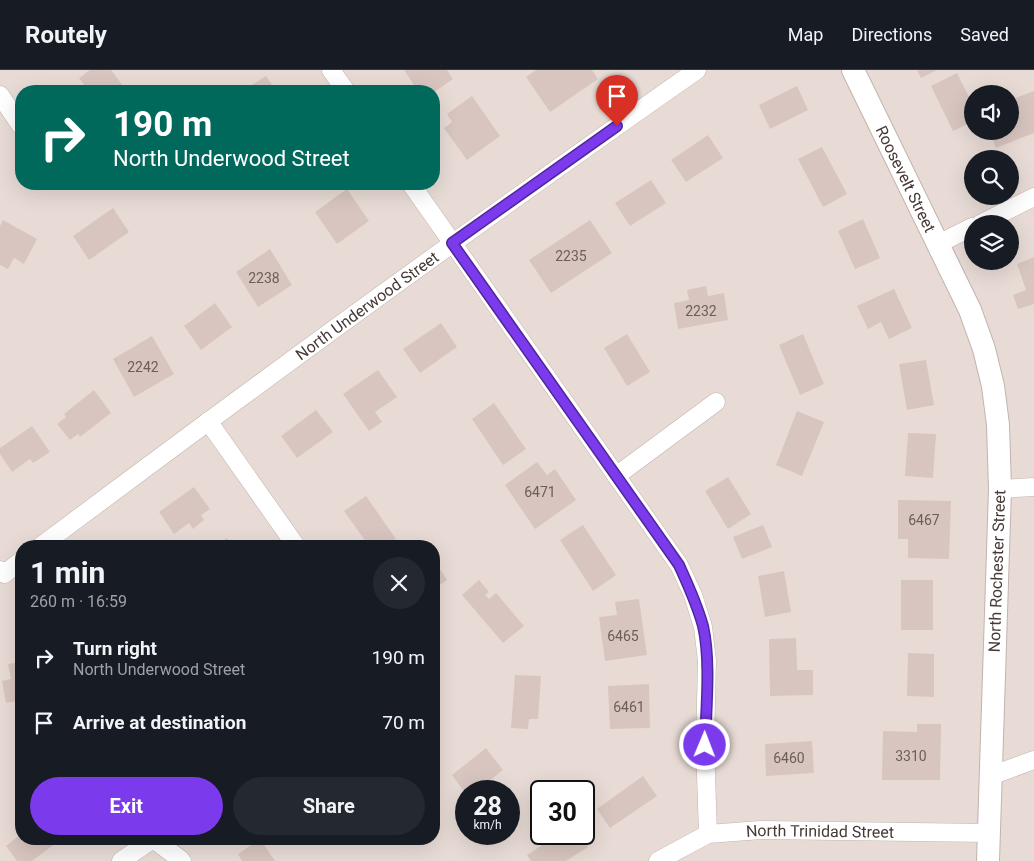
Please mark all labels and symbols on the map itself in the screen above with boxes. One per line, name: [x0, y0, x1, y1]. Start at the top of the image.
pin: [596, 75, 638, 126]
street label: Roosevelt Street: [872, 122, 940, 235]
street label: North Underwood Street: [292, 247, 442, 364]
house number: 2235: [555, 248, 587, 264]
house number: 2238: [248, 270, 280, 286]
house number: 2232: [685, 303, 717, 319]
house number: 2242: [127, 359, 159, 375]
house number: 6471: [524, 484, 556, 500]
street label: North Rochester Street: [985, 489, 1009, 653]
house number: 6467: [908, 512, 940, 528]
house number: 6465: [607, 628, 639, 644]
house number: 6461: [613, 699, 645, 715]
position arrow: [678, 718, 730, 770]
house number: 3310: [895, 748, 927, 764]
house number: 6460: [773, 750, 805, 766]
speed limit sign: 30: [530, 780, 595, 845]
street label: North Trinidad Street: [745, 820, 894, 841]

